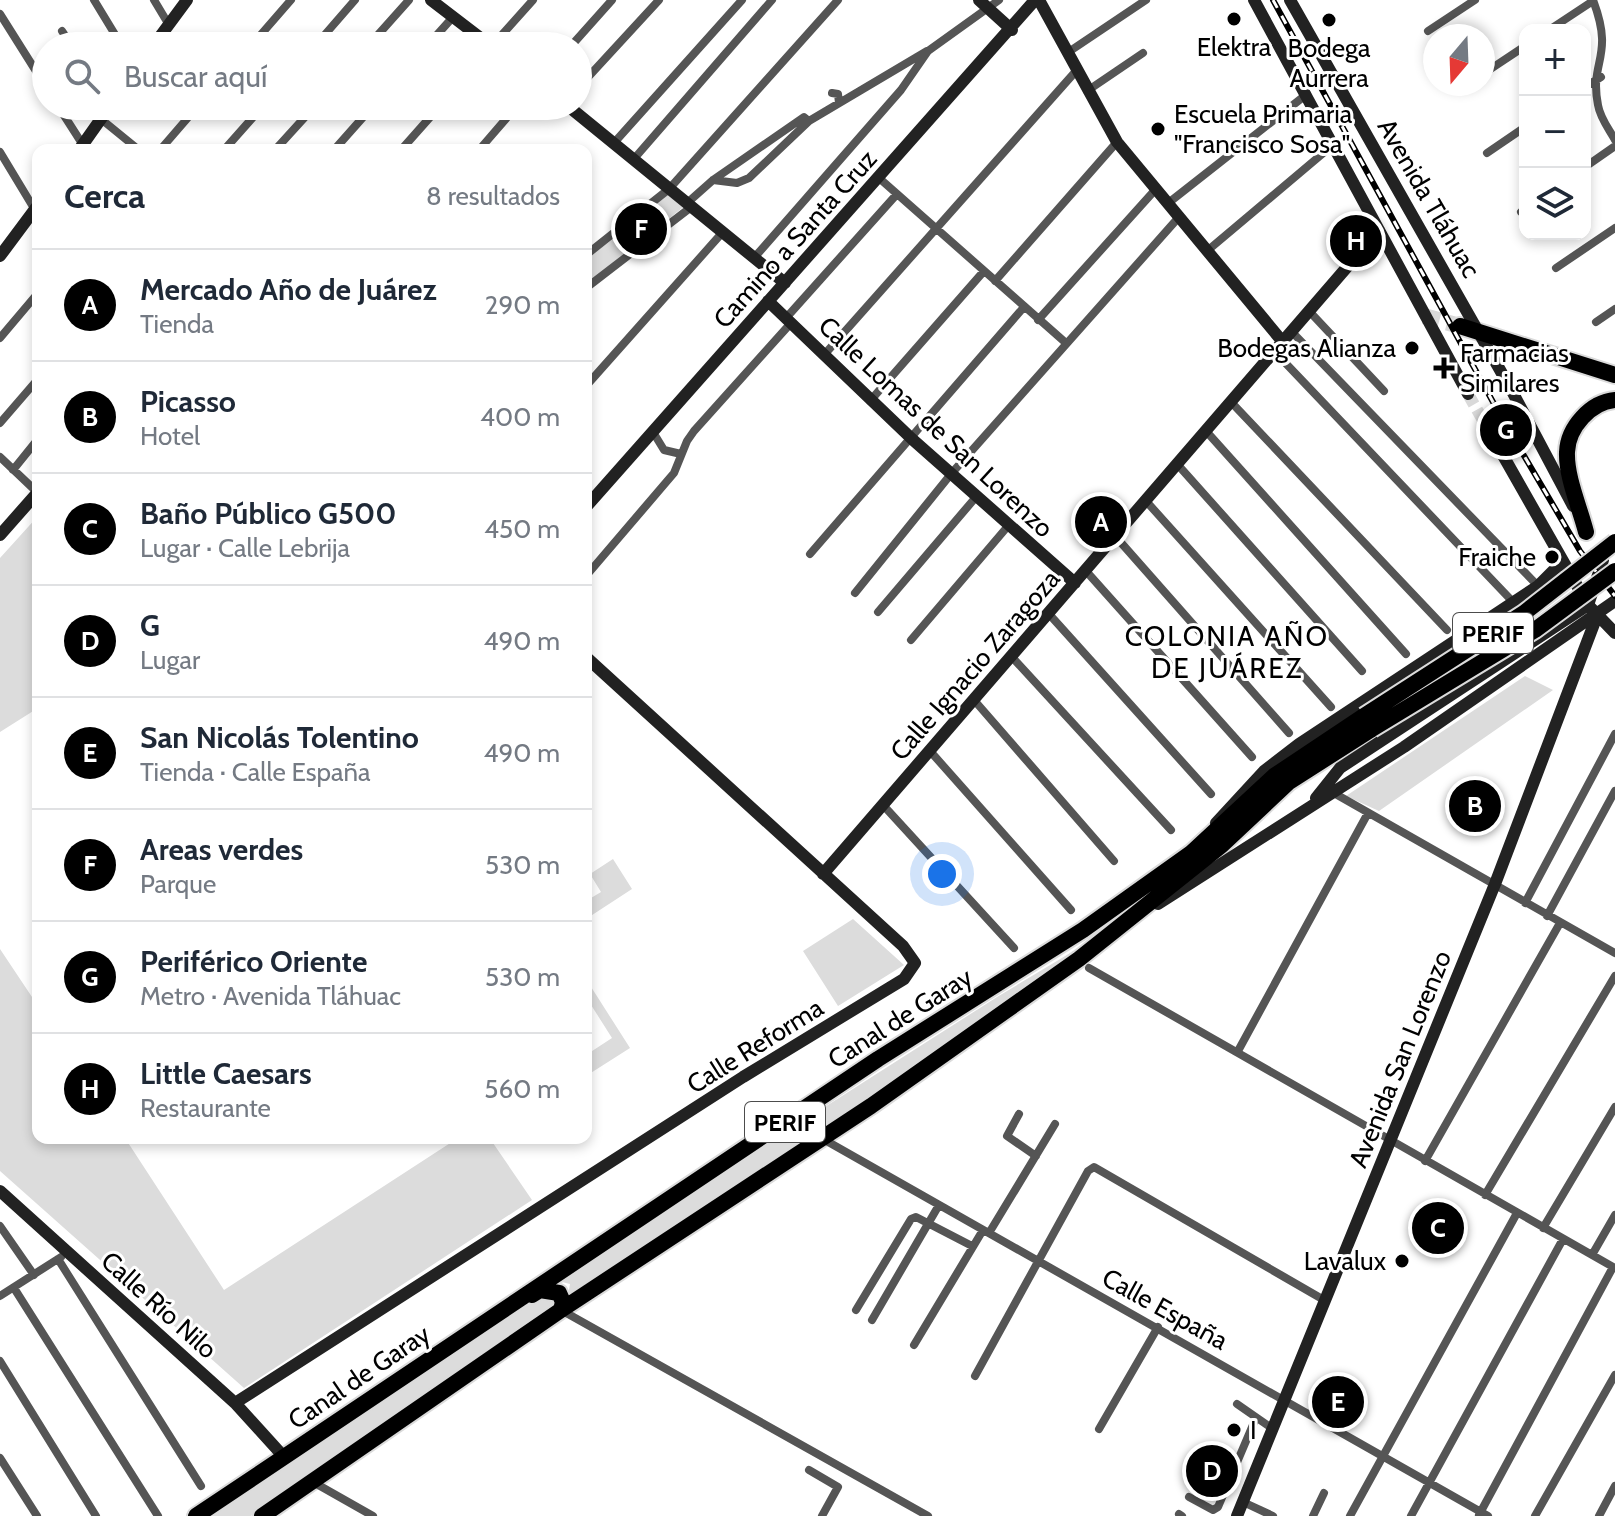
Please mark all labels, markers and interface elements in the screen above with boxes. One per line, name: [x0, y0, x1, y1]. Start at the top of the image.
marker: Elektra: [1225, 10, 1243, 28]
marker: Bodega Aurrera: [1320, 11, 1338, 29]
north arrow: [1423, 24, 1495, 96]
map controls: [1519, 24, 1591, 240]
button: +: [1519, 24, 1591, 96]
place label: Elektra: [1197, 31, 1272, 63]
search box: [32, 32, 592, 120]
place label: Bodega Aurrera: [1288, 32, 1371, 94]
icon: search: [60, 54, 104, 98]
text: Buscar aquí: [124, 58, 267, 95]
button: −: [1519, 96, 1591, 168]
place label: Escuela Primaria "Francisco Sosa": [1174, 98, 1353, 160]
street label: Avenida Tláhuac: [1371, 113, 1487, 283]
marker: Escuela Primaria "Francisco Sosa": [1149, 120, 1167, 138]
street label: Camino a Santa Cruz: [707, 143, 883, 335]
button: layers: [1519, 168, 1591, 240]
text: Cerca: [64, 175, 145, 217]
text: 8 resultados: [426, 180, 560, 212]
pin: F: [615, 199, 667, 259]
pin: H: [1330, 211, 1382, 271]
text: Mercado Año de Juárez: [140, 271, 437, 308]
text: A: [82, 289, 98, 321]
text: 290 m: [485, 289, 560, 321]
text: Tienda: [140, 308, 214, 340]
street label: Calle Lomas de San Lorenzo: [812, 310, 1060, 544]
place label: Bodegas Alianza: [1217, 332, 1397, 364]
place label: Farmacias Similares: [1460, 337, 1569, 399]
marker: Bodegas Alianza: [1403, 339, 1421, 357]
marker: Farmacias Similares: [1435, 359, 1453, 377]
text: Picasso: [140, 383, 236, 420]
pin: G: [1480, 400, 1532, 460]
text: B: [82, 401, 98, 433]
text: 400 m: [480, 401, 560, 433]
text: Hotel: [140, 420, 200, 452]
pin: A: [1075, 492, 1127, 552]
text: Baño Público G500: [140, 495, 396, 532]
text: C: [82, 513, 98, 545]
text: 450 m: [484, 513, 560, 545]
text: Lugar · Calle Lebrija: [140, 532, 350, 564]
place label: Fraiche: [1458, 541, 1536, 573]
marker: Fraiche: [1543, 548, 1561, 566]
street label: Calle Ignacio Zaragoza: [883, 563, 1067, 767]
text: G: [140, 607, 160, 644]
road number: PERIF: [1453, 613, 1533, 653]
district label: COLONIA AÑO DE JUÁREZ: [1125, 619, 1329, 685]
text: D: [81, 625, 99, 657]
text: 490 m: [483, 625, 560, 657]
text: Lugar: [140, 644, 200, 676]
text: San Nicolás Tolentino: [140, 719, 419, 756]
text: E: [83, 737, 97, 769]
text: 490 m: [483, 737, 560, 769]
text: Tienda · Calle España: [140, 756, 371, 788]
pin: B: [1449, 776, 1501, 836]
text: Areas verdes: [140, 831, 303, 868]
text: F: [83, 849, 97, 881]
text: 530 m: [485, 849, 560, 881]
your location: [922, 854, 962, 894]
text: Parque: [140, 868, 216, 900]
text: Periférico Oriente: [140, 943, 367, 980]
street label: Avenida San Lorenzo: [1342, 946, 1458, 1172]
text: G: [81, 961, 99, 993]
text: 530 m: [485, 961, 560, 993]
street label: Canal de Garay: [822, 961, 978, 1075]
text: Metro · Avenida Tláhuac: [140, 980, 401, 1012]
street label: Calle Reforma: [681, 991, 829, 1100]
text: Little Caesars: [140, 1055, 312, 1092]
text: H: [81, 1073, 99, 1105]
text: 560 m: [484, 1073, 560, 1105]
text: Restaurante: [140, 1092, 271, 1124]
road number: PERIF: [745, 1102, 825, 1142]
pin: C: [1412, 1198, 1464, 1258]
street label: Calle Río Nilo: [94, 1245, 224, 1365]
place label: Lavalux: [1304, 1245, 1387, 1277]
marker: Lavalux: [1393, 1252, 1411, 1270]
street label: Calle España: [1097, 1261, 1234, 1357]
street label: Canal de Garay: [282, 1318, 436, 1436]
pin: E: [1312, 1372, 1364, 1432]
place label: I: [1250, 1414, 1257, 1446]
marker: I: [1225, 1421, 1243, 1439]
pin: D: [1186, 1441, 1238, 1501]

